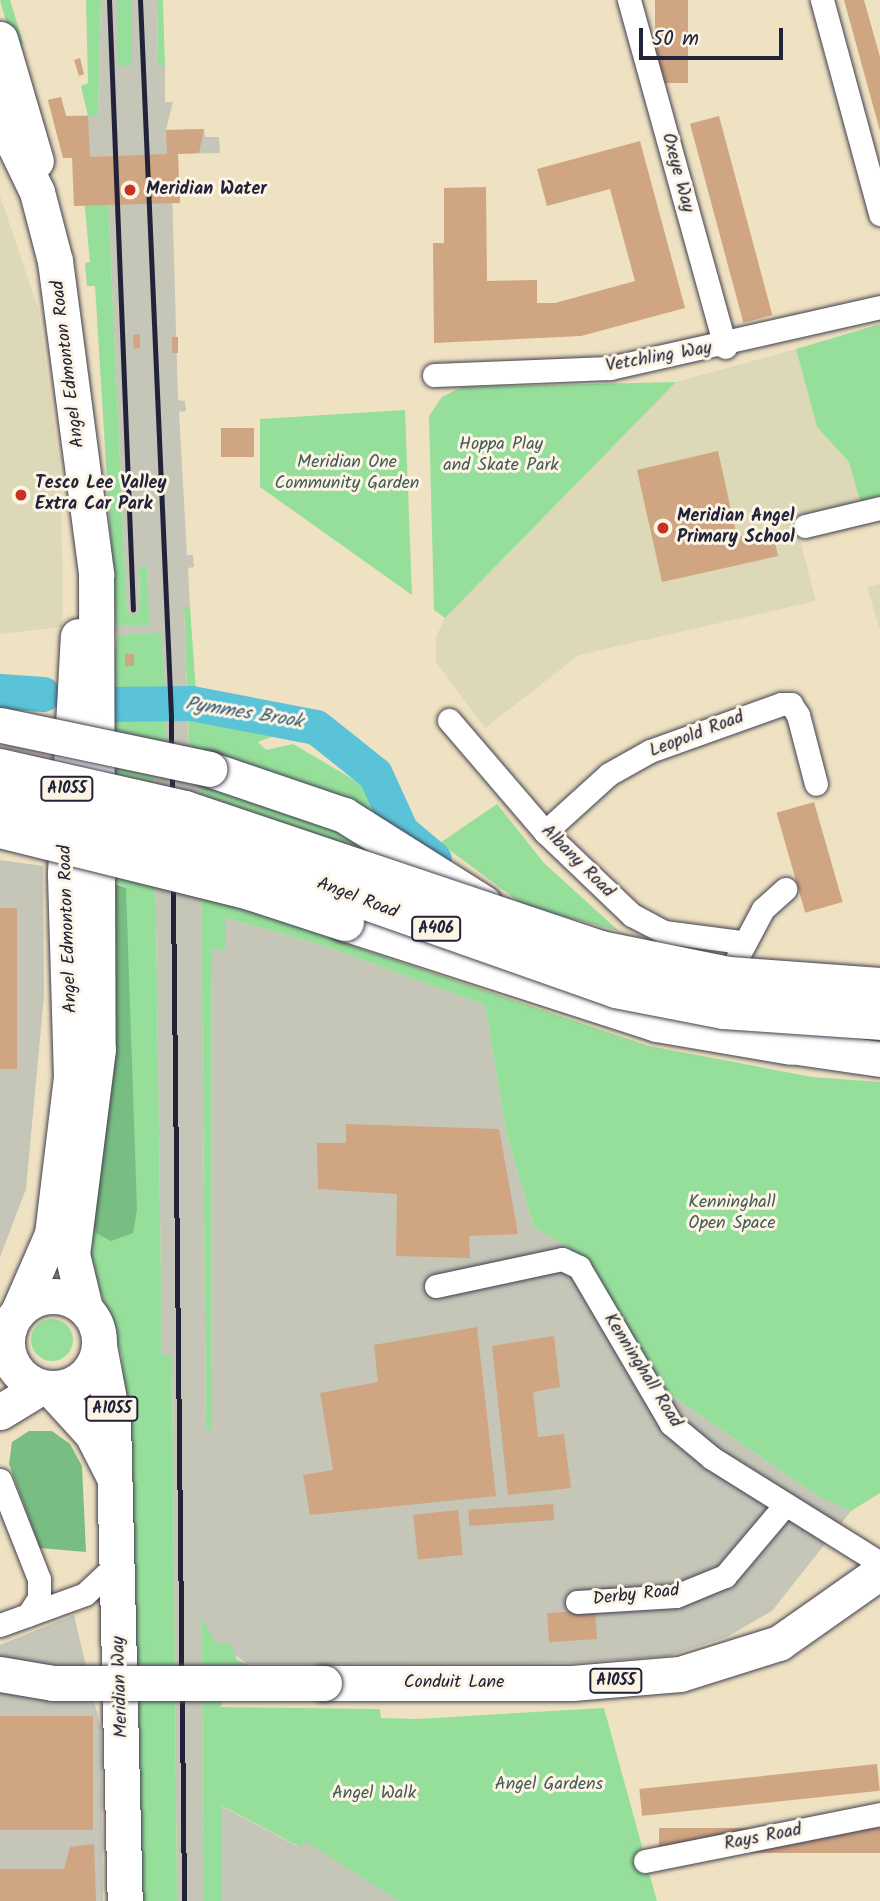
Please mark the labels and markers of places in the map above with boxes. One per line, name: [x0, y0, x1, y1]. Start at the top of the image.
place label: Meridian Water: [146, 179, 267, 201]
marker: Meridian Water: [120, 180, 140, 200]
place label: Tesco Lee Valley Extra Car Park: [35, 474, 167, 516]
marker: Tesco Lee Valley Extra Car Park: [13, 487, 29, 503]
place label: Meridian Angel Primary School: [677, 507, 795, 550]
marker: Meridian Angel Primary School: [655, 520, 671, 536]

